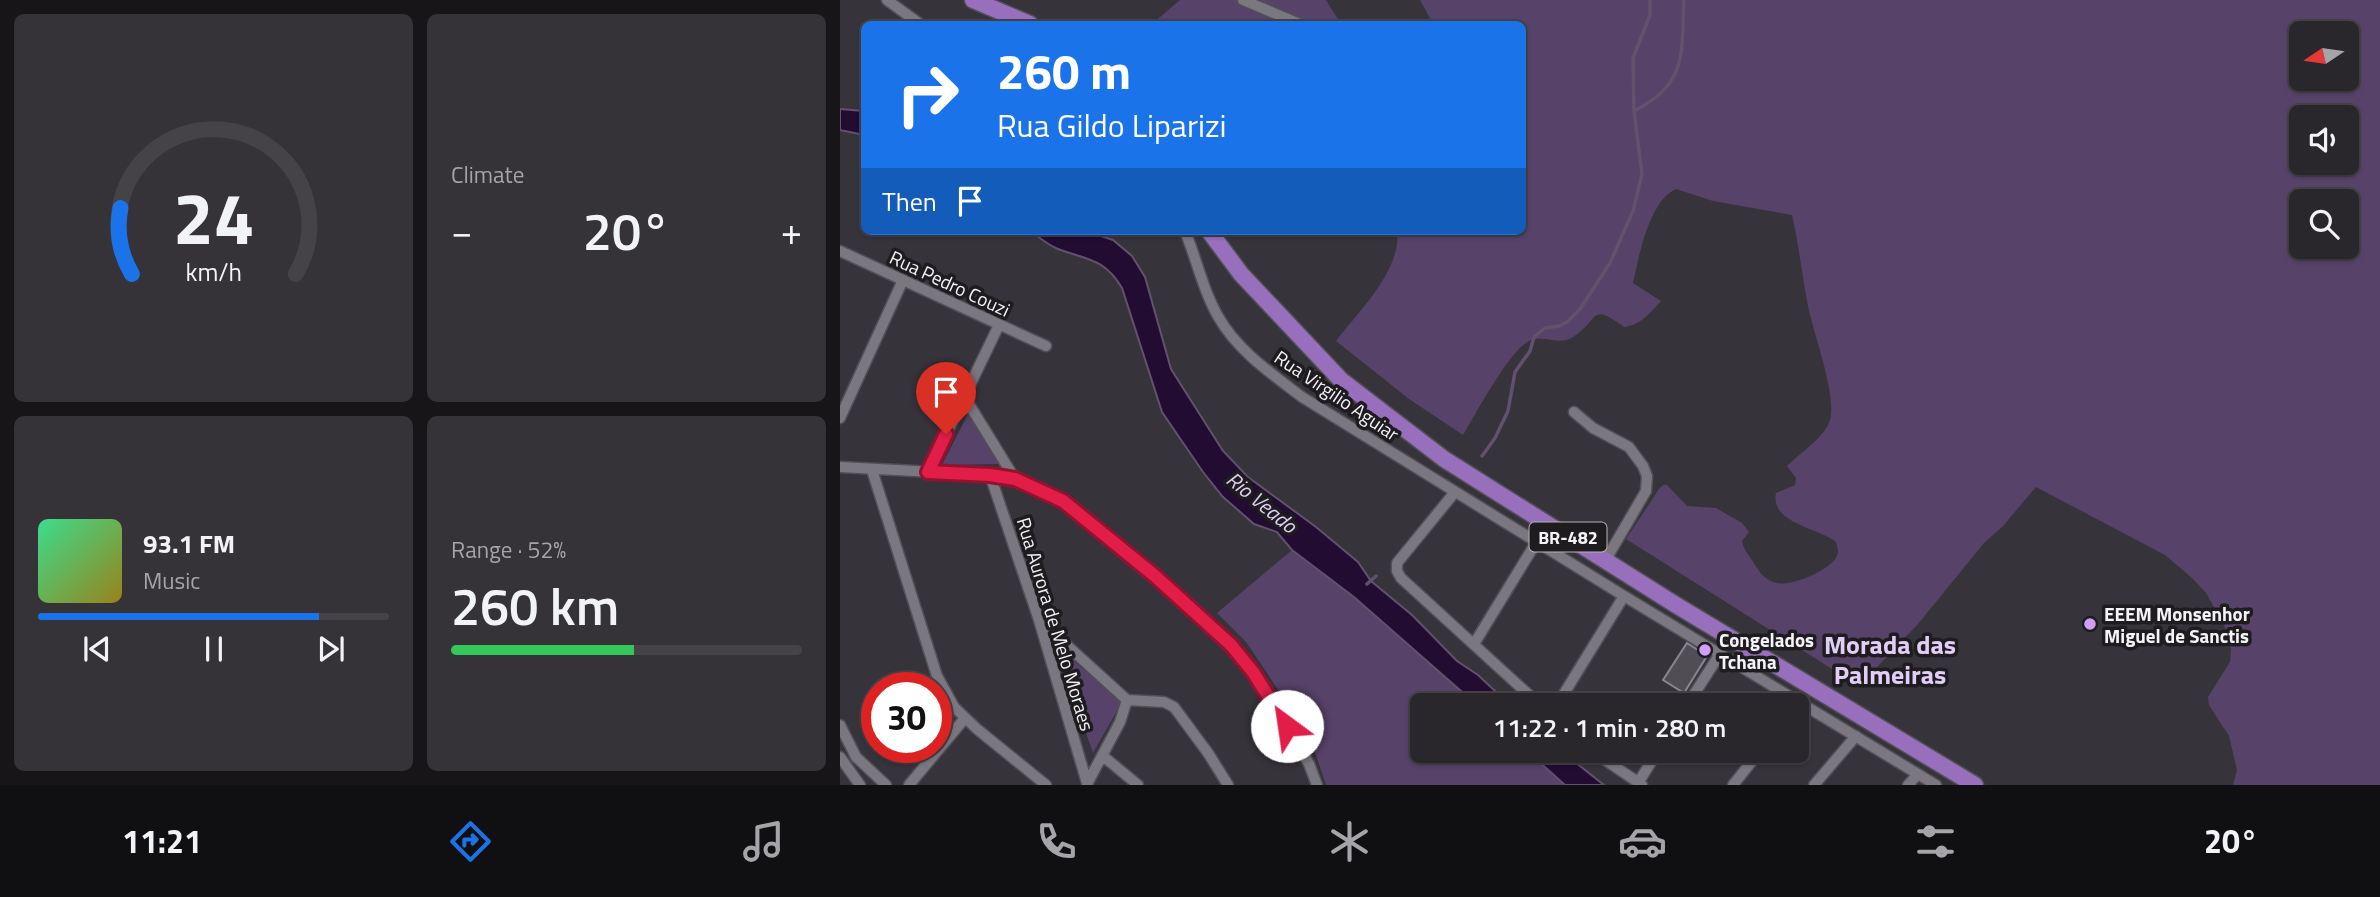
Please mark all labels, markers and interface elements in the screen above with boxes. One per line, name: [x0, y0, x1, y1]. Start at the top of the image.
north arrow: [2289, 21, 2359, 91]
map controls: [2289, 21, 2359, 259]
text: 260 m: [997, 33, 1131, 108]
icon: right: [882, 49, 973, 140]
text: Rua Gildo Liparizi: [997, 101, 1227, 149]
button: sound: [2289, 105, 2359, 175]
text: Climate: [451, 157, 524, 192]
text: 24: [173, 162, 254, 272]
text: Then: [882, 182, 937, 221]
icon: arrive: [951, 182, 989, 220]
button: search: [2289, 189, 2359, 259]
text: 20°: [583, 191, 670, 270]
text: −: [451, 202, 472, 260]
text: +: [781, 202, 802, 260]
street label: Rua Pedro Couzi: [885, 242, 1015, 324]
text: km/h: [185, 253, 242, 291]
street label: Rua Virgilio Aguiar: [1269, 342, 1406, 448]
pin: [916, 362, 976, 434]
icon: arrive: [927, 373, 965, 411]
water label: Rio Veado: [1220, 463, 1305, 541]
street label: Rua Aurora de Melo Moraes: [1010, 514, 1102, 734]
road number: BR-482: [1530, 522, 1606, 552]
text: 93.1 FM: [143, 524, 235, 563]
text: Range · 52%: [451, 532, 566, 567]
text: Music: [143, 563, 200, 598]
text: 260 km: [451, 566, 619, 645]
place label: EEEM Monsenhor Miguel de Sanctis: [2104, 599, 2250, 650]
marker: EEEM Monsenhor Miguel de Sanctis: [2082, 616, 2098, 632]
place label: Congelados Tchana: [1719, 625, 1814, 676]
district label: Morada das Palmeiras: [1824, 625, 1956, 694]
icon: previous: [78, 630, 116, 668]
icon: pause: [195, 630, 233, 668]
icon: next: [312, 630, 350, 668]
marker: Congelados Tchana: [1697, 642, 1713, 658]
speed limit sign: 30: [861, 672, 952, 763]
position arrow: [1250, 689, 1324, 763]
text: 11:22 · 1 min · 280 m: [1493, 708, 1726, 747]
text: 11:21: [122, 817, 202, 865]
icon: directions: [446, 817, 495, 866]
icon: music: [739, 817, 788, 866]
icon: phone: [1032, 817, 1081, 866]
icon: climate: [1325, 817, 1374, 866]
icon: car: [1618, 817, 1667, 866]
icon: filters: [1911, 817, 1960, 866]
text: 20°: [2204, 817, 2258, 865]

